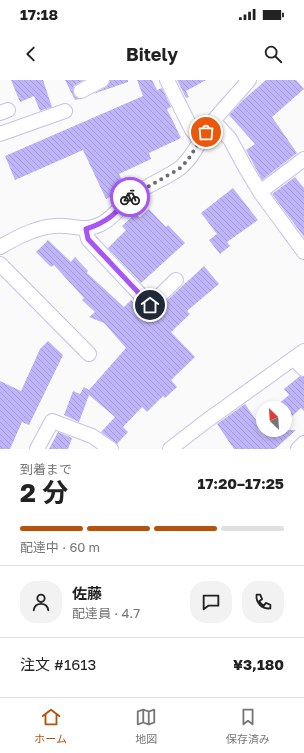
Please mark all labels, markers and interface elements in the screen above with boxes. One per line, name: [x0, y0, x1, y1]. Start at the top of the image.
text: 17:18: [20, 5, 58, 23]
icon: back: [20, 43, 42, 65]
text: Bitely: [126, 43, 178, 65]
icon: search: [262, 43, 284, 65]
pin: [189, 115, 223, 149]
icon: bag: [195, 121, 217, 143]
courier: [110, 177, 150, 217]
icon: bike: [119, 186, 141, 208]
pin: [133, 288, 167, 322]
icon: home: [139, 294, 161, 316]
north arrow: [256, 401, 292, 437]
map controls: [256, 401, 292, 437]
text: 到着まで: [20, 461, 72, 477]
text: 17:20–17:25: [197, 474, 284, 492]
text: 2 分: [20, 477, 68, 508]
text: 配達中 · 60 m: [20, 539, 100, 555]
button: person: [20, 581, 62, 623]
button: chat: [190, 581, 232, 623]
button: phone: [242, 581, 284, 623]
text: 佐藤: [72, 584, 102, 602]
text: 配達員 · 4.7: [72, 605, 140, 621]
text: 注文 #1613: [20, 655, 96, 673]
text: ¥3,180: [233, 655, 284, 673]
tab: ホーム: [34, 706, 67, 746]
tab: 地図: [135, 706, 157, 746]
tab: 保存済み: [226, 706, 270, 746]

